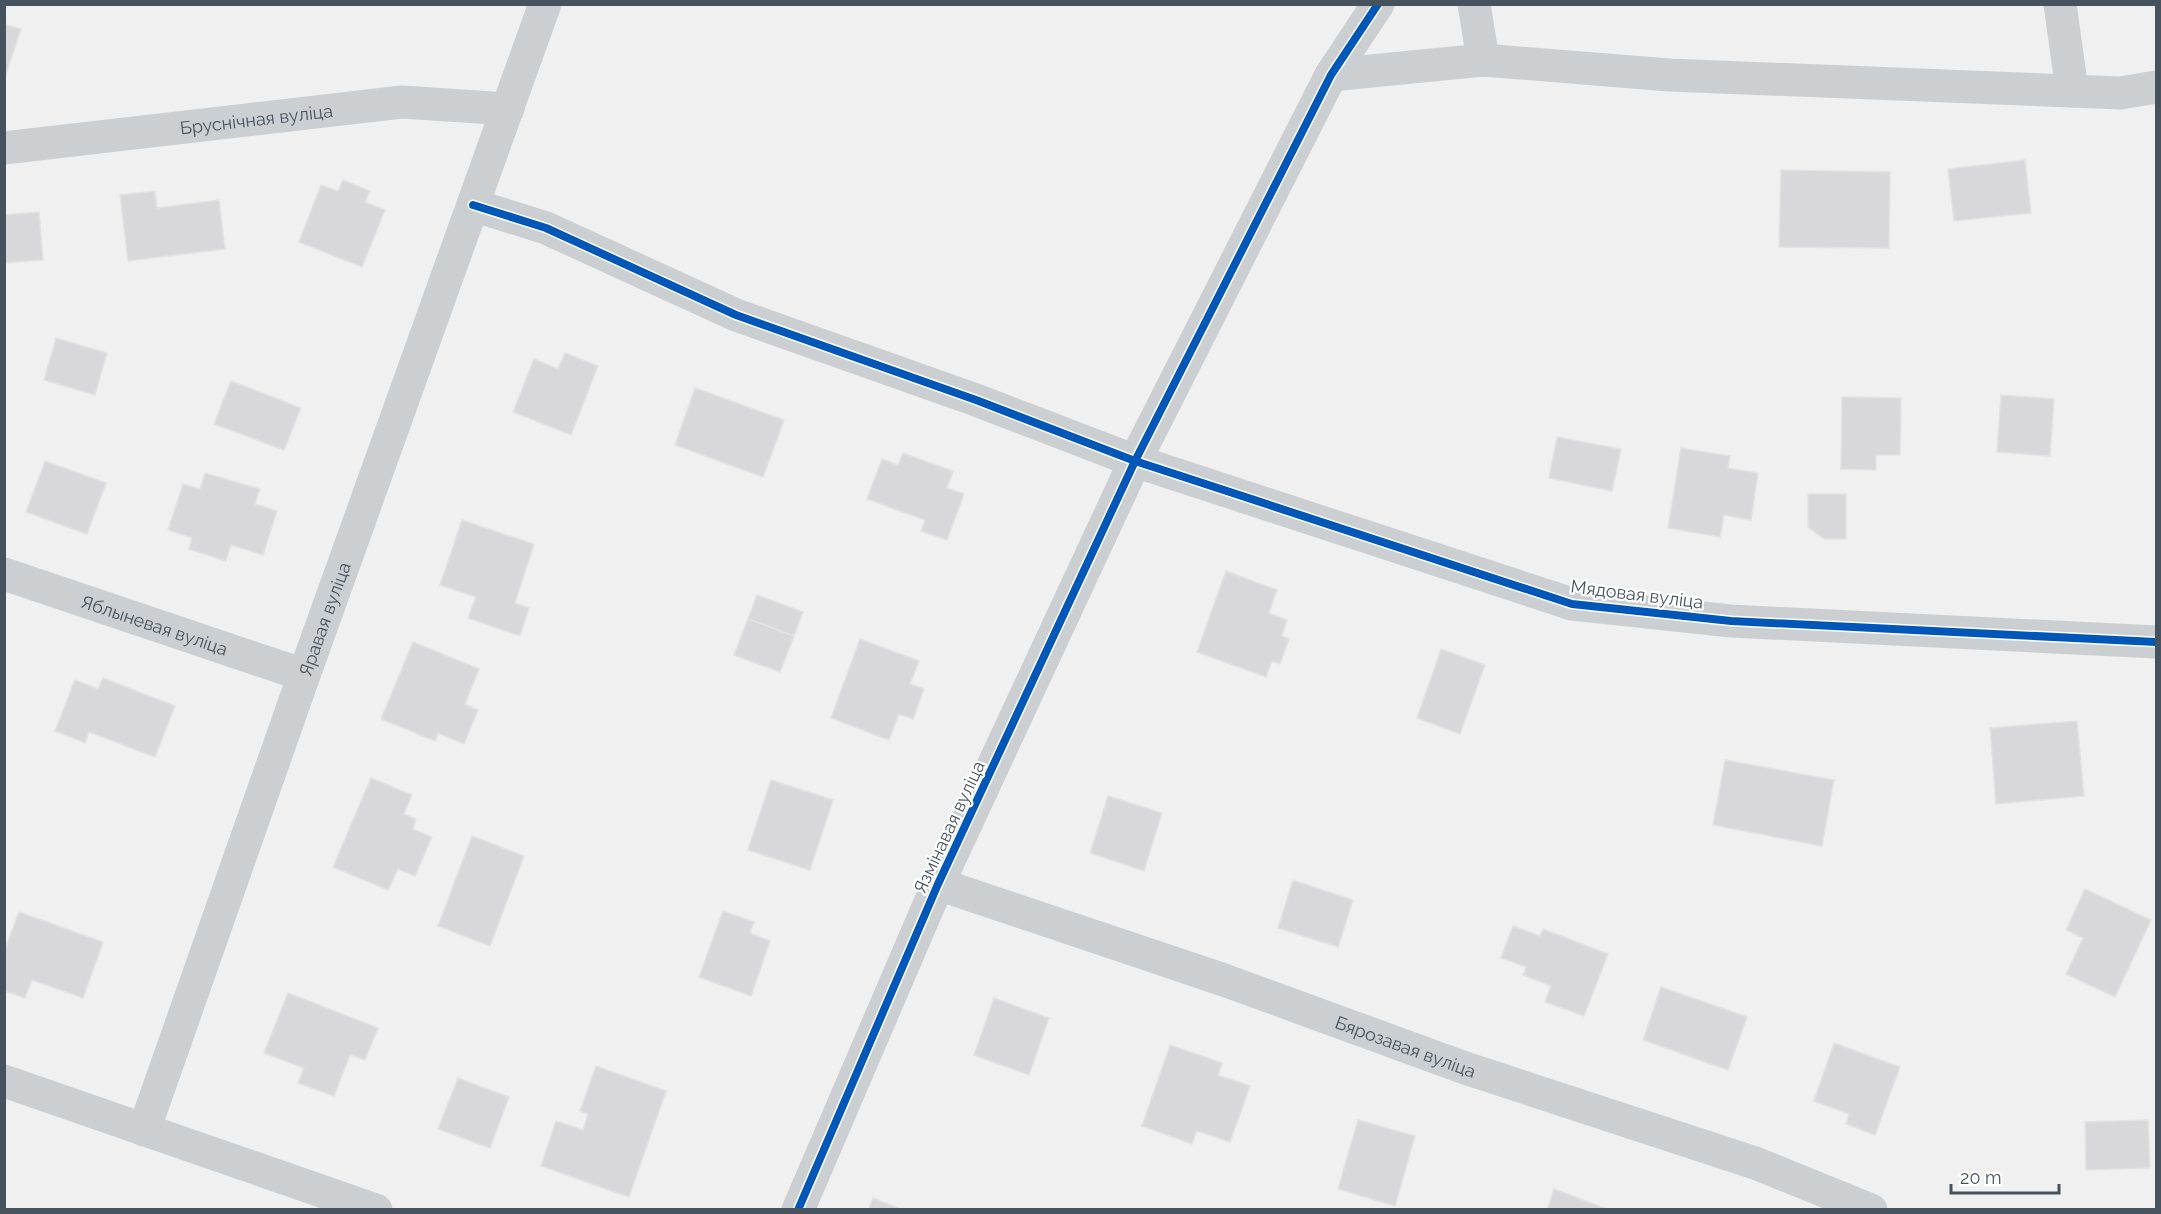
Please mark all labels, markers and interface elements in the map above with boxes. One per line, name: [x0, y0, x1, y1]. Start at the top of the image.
street label: Бруснічная вуліца: [179, 100, 334, 138]
street label: Яравая вуліца: [294, 559, 354, 679]
street label: Мядовая вуліца: [1570, 575, 1704, 613]
street label: Яблыневая вуліца: [79, 590, 231, 659]
street label: Язмінавая вуліца: [909, 757, 989, 897]
street label: Бярозавая вуліца: [1332, 1011, 1479, 1081]
scale bar: [1951, 1157, 2059, 1195]
text: 20 m: [1960, 1167, 2002, 1188]

